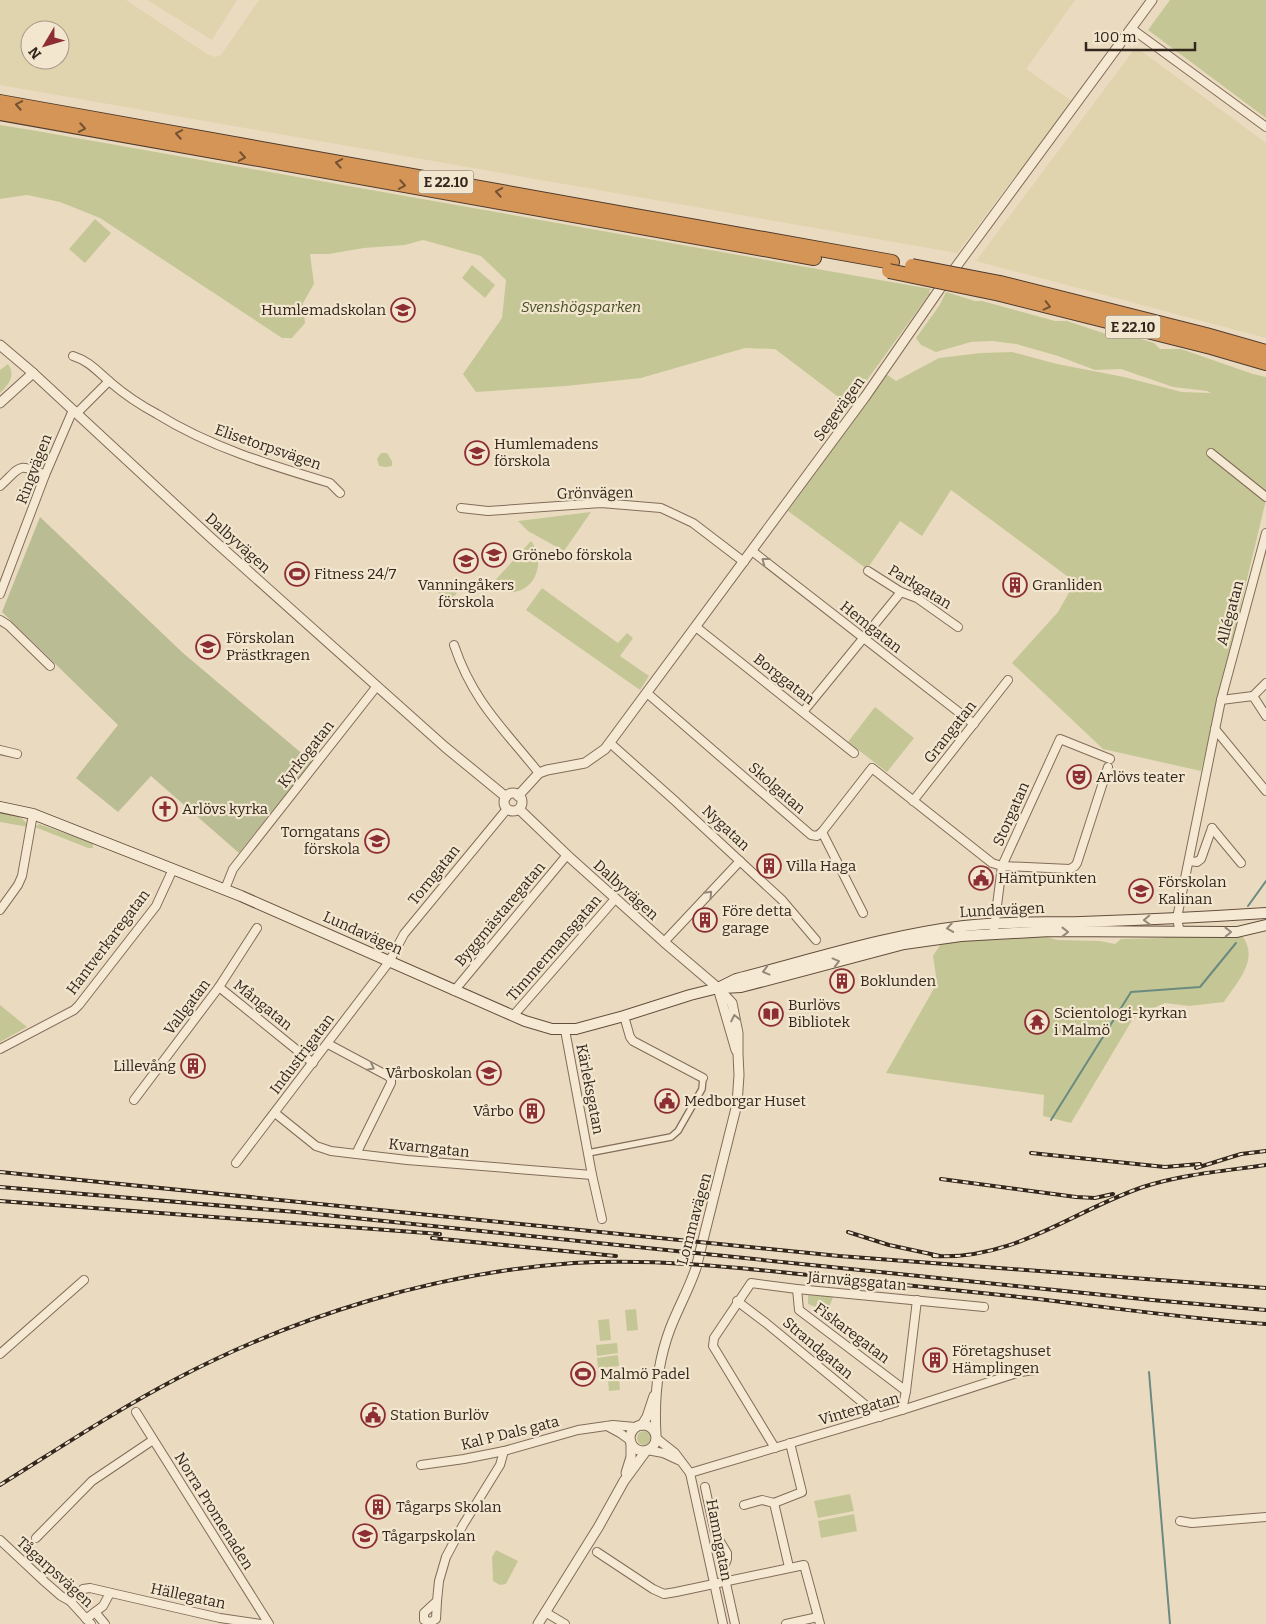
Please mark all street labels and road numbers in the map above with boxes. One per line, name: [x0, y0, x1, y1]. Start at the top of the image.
road number: E 22.10: [418, 170, 474, 193]
road number: E 22.10: [1106, 316, 1160, 338]
street label: Segevägen: [810, 373, 869, 445]
street label: Elisetorpsvägen: [212, 420, 324, 474]
street label: Ringvägen: [12, 431, 56, 507]
street label: Grönvägen: [556, 483, 634, 503]
street label: Dalbyvägen: [202, 509, 275, 577]
street label: Parkgatan: [885, 561, 955, 613]
street label: Allégatan: [1213, 578, 1247, 648]
street label: Hemgatan: [836, 597, 906, 657]
street label: Borggatan: [750, 650, 818, 709]
street label: Grangatan: [920, 697, 980, 767]
street label: Kyrkogatan: [274, 716, 338, 791]
street label: Skolgatan: [745, 758, 809, 818]
street label: Storgatan: [989, 779, 1033, 849]
street label: Nygatan: [698, 801, 754, 855]
street label: Torngatan: [404, 841, 464, 909]
street label: Dalbyvägen: [590, 856, 663, 924]
street label: Byggmästaregatan: [451, 858, 549, 970]
street label: Hantverkaregatan: [63, 885, 154, 998]
street label: Timmermansgatan: [503, 891, 605, 1005]
street label: Lundavägen: [959, 899, 1045, 921]
street label: Lundavägen: [320, 907, 406, 959]
street label: Vallgatan: [160, 975, 214, 1039]
street label: Mångatan: [230, 976, 296, 1034]
street label: Industrigatan: [266, 1010, 338, 1098]
street label: Kärleksgatan: [572, 1042, 608, 1136]
street label: Kvarngatan: [388, 1135, 471, 1161]
street label: Lommavägen: [673, 1170, 715, 1267]
street label: Järnvägsgatan: [806, 1268, 908, 1294]
street label: Fiskaregatan: [811, 1299, 894, 1368]
street label: Strandgatan: [779, 1313, 857, 1383]
street label: Vintergatan: [817, 1389, 902, 1429]
street label: Kal P Dals gata: [459, 1412, 561, 1454]
street label: Norra Promenaden: [171, 1449, 258, 1573]
street label: Hamngatan: [702, 1497, 736, 1583]
street label: Tågarpsvägen: [13, 1533, 97, 1611]
street label: Hällegatan: [149, 1579, 228, 1613]

